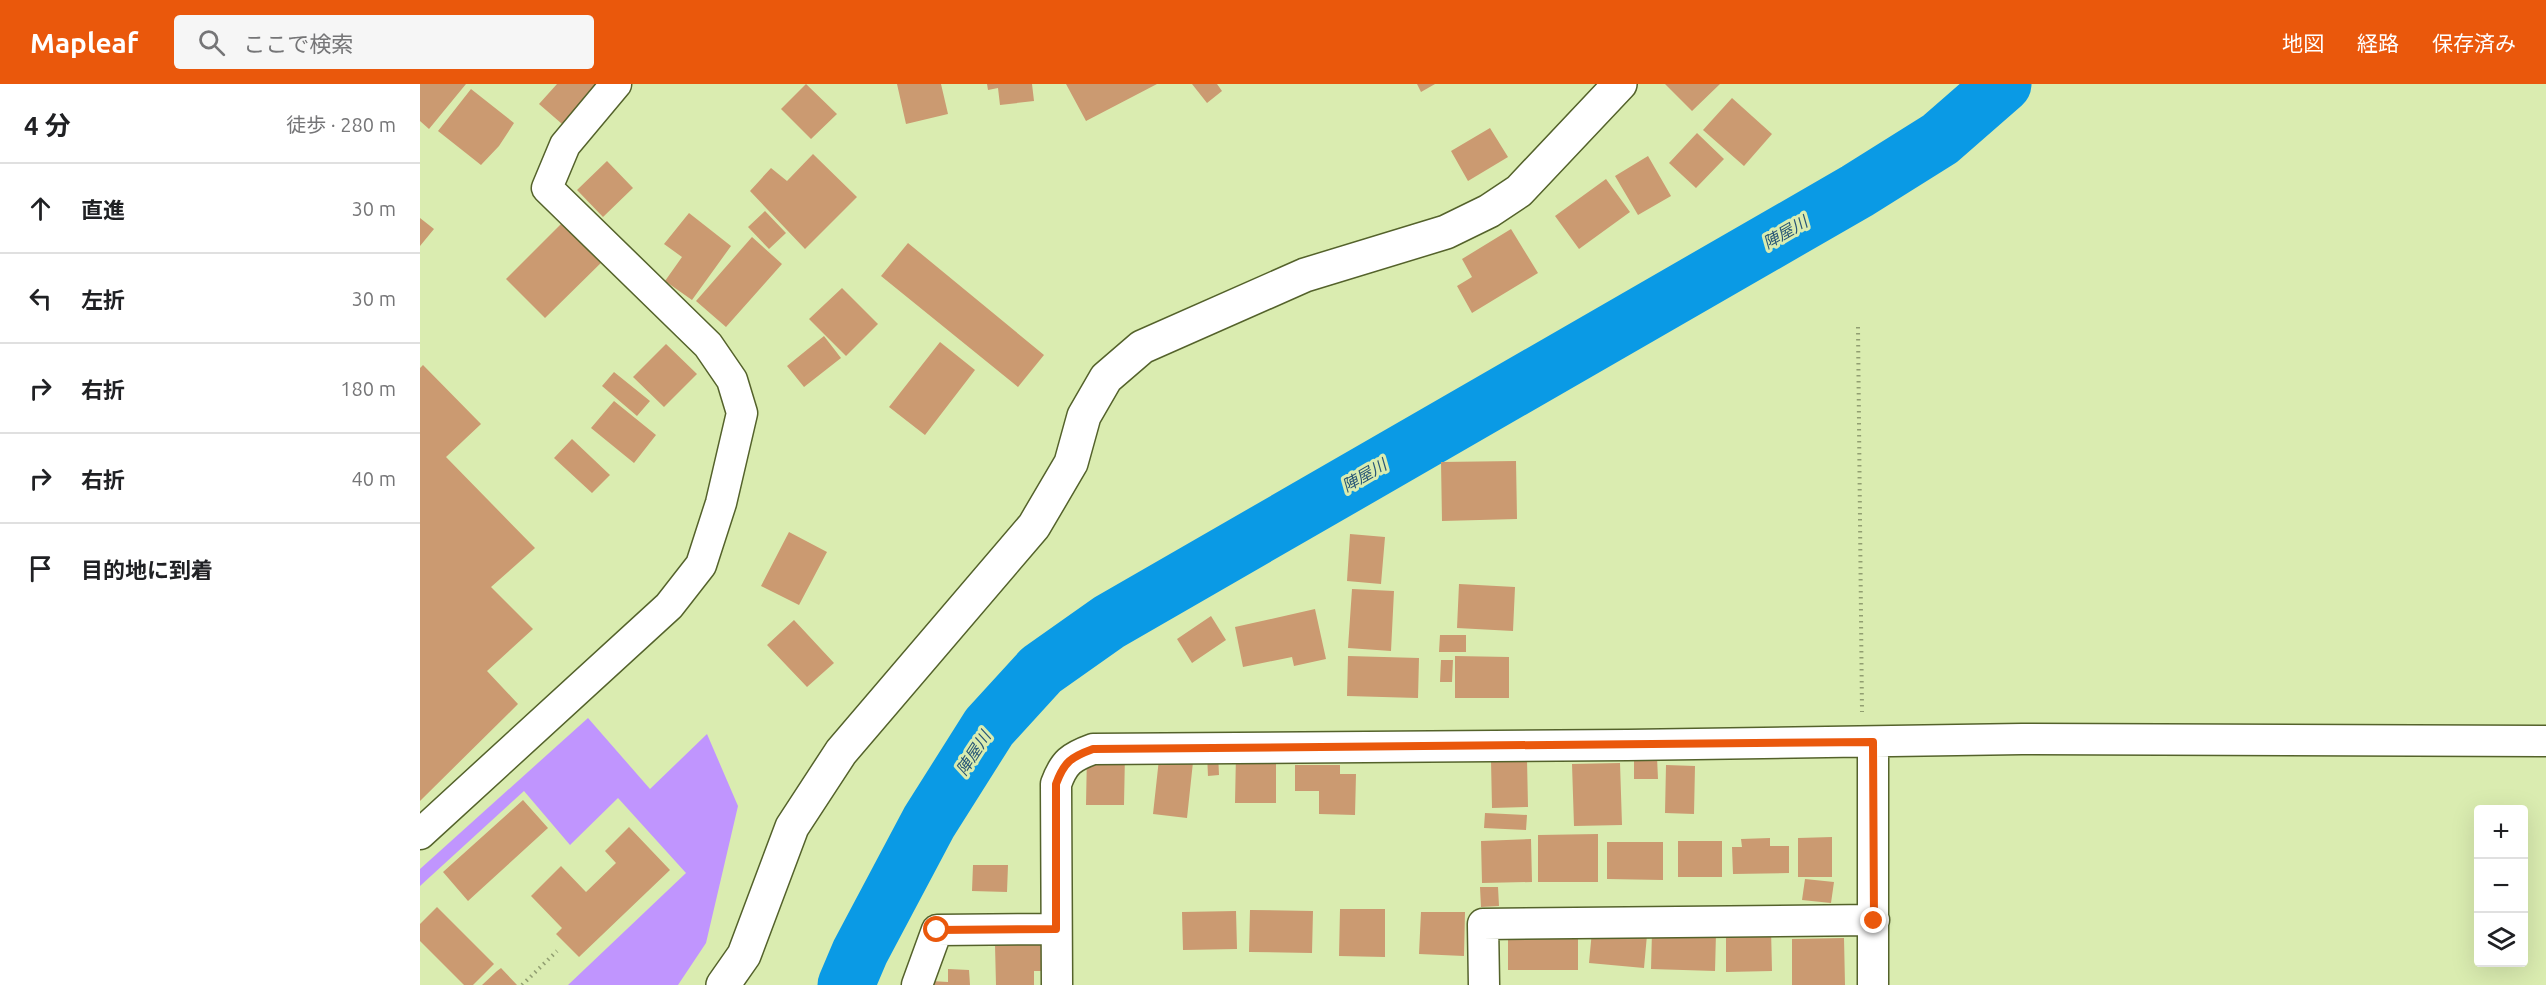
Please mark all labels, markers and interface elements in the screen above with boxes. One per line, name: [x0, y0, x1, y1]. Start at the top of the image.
search box: [174, 15, 594, 69]
icon: search: [195, 26, 228, 59]
text: Mapleaf: [30, 27, 138, 58]
text: ここで検索: [243, 31, 353, 56]
text: 地図: [2282, 31, 2324, 55]
text: 経路: [2357, 31, 2399, 55]
text: 保存済み: [2432, 31, 2516, 55]
text: 4 分: [24, 111, 71, 140]
text: 徒歩 · 280 m: [286, 113, 396, 136]
icon: ahead: [24, 192, 57, 225]
text: 直進: [81, 197, 125, 222]
text: 30 m: [352, 197, 396, 220]
water label: 陣屋川: [1760, 211, 1812, 252]
icon: left: [24, 282, 57, 315]
text: 左折: [81, 287, 125, 312]
text: 30 m: [352, 287, 396, 310]
icon: right: [24, 372, 57, 405]
text: 右折: [81, 377, 125, 402]
text: 180 m: [340, 377, 396, 400]
water label: 陣屋川: [1339, 454, 1391, 495]
icon: right: [24, 462, 57, 495]
text: 右折: [81, 467, 125, 492]
text: 40 m: [352, 467, 396, 490]
icon: arrive: [24, 552, 57, 585]
text: 目的地に到着: [81, 557, 213, 582]
water label: 陣屋川: [952, 726, 995, 778]
map controls: [2474, 805, 2528, 967]
button: +: [2474, 805, 2528, 859]
button: −: [2474, 859, 2528, 913]
route end: [1860, 907, 1886, 933]
button: layers: [2474, 913, 2528, 967]
route start: [923, 916, 949, 942]

